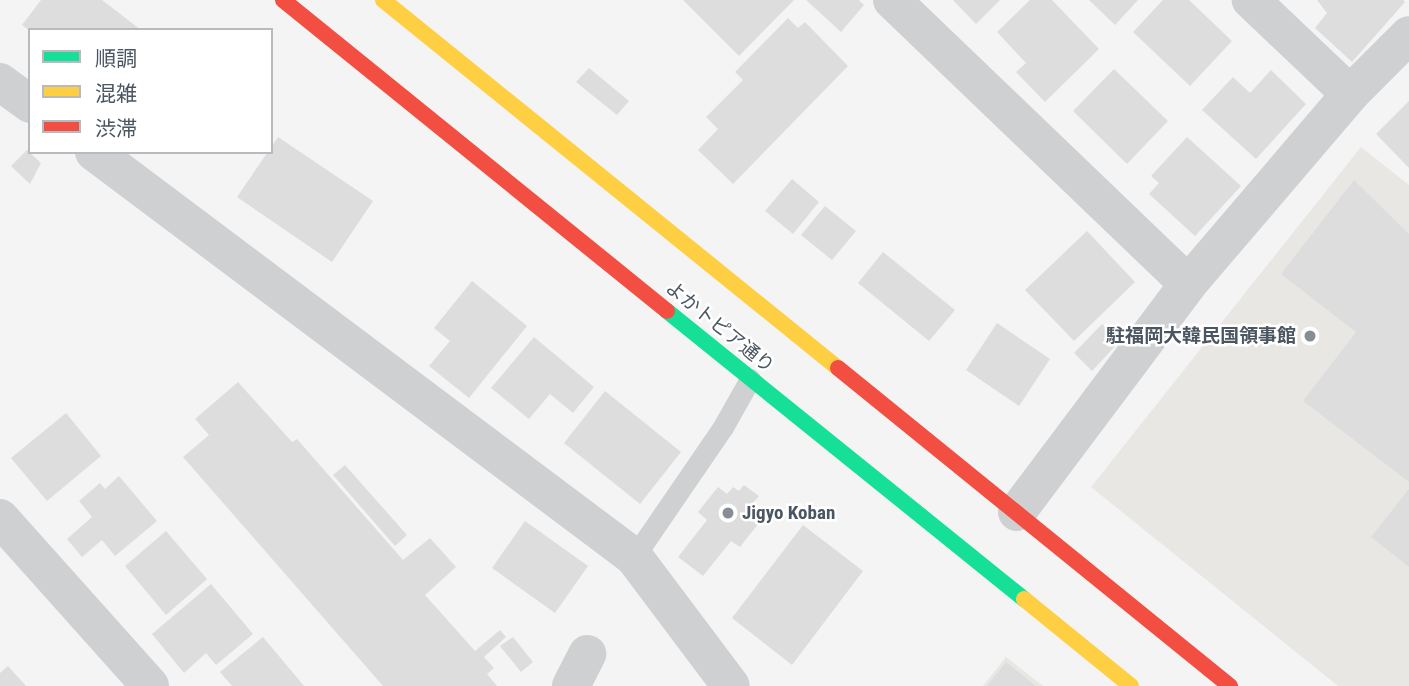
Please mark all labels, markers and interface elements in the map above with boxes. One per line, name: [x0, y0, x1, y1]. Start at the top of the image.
legend: [28, 28, 273, 154]
text: 順調: [95, 47, 137, 71]
text: 混雑: [95, 82, 137, 106]
text: 渋滞: [95, 117, 137, 141]
street label: よかトピア通り: [661, 276, 779, 378]
place label: 駐福岡大韓民国領事館: [1106, 325, 1296, 347]
marker: 駐福岡大韓民国領事館: [1302, 328, 1318, 344]
place label: Jigyo Koban: [742, 502, 835, 524]
marker: Jigyo Koban: [720, 505, 736, 521]

